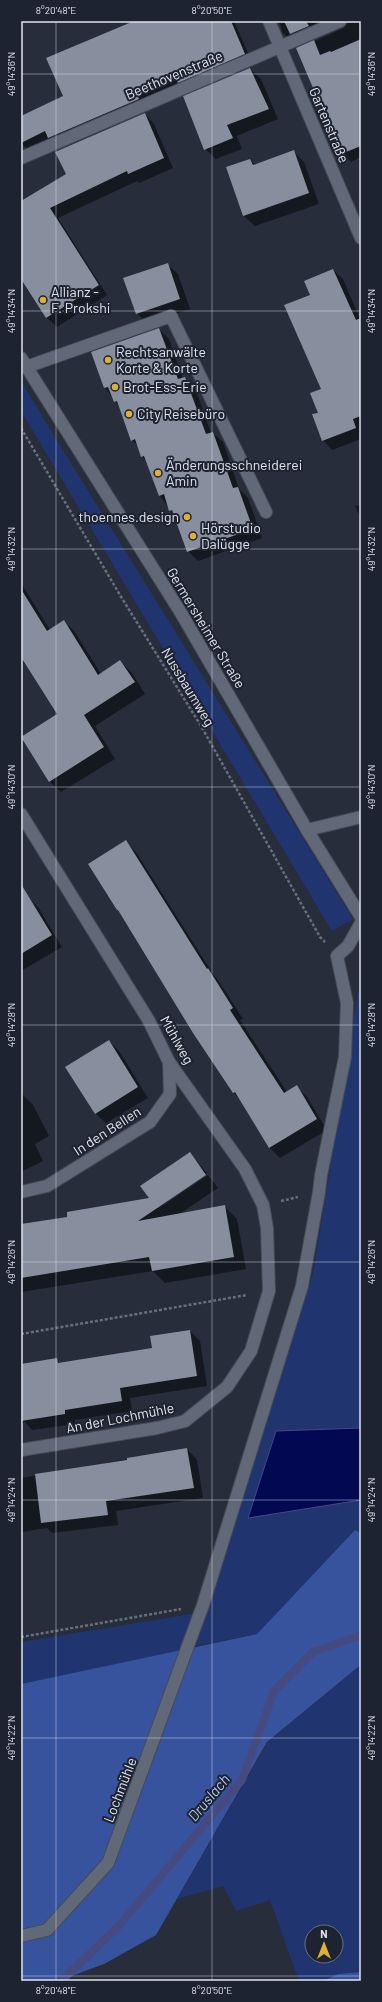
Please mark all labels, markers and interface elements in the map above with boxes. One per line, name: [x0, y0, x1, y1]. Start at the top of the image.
text: 8°20'48"E: [36, 4, 76, 16]
text: 8°20'50"E: [192, 4, 232, 16]
street label: Beethovenstraße: [123, 46, 225, 103]
text: 49°14'36"N: [5, 52, 17, 96]
text: 49°14'36"N: [365, 52, 377, 96]
street label: Gartenstraße: [306, 85, 353, 165]
place label: Allianz - F. Prokshi: [51, 283, 110, 316]
text: 49°14'34"N: [5, 289, 17, 333]
text: 49°14'34"N: [365, 289, 377, 333]
marker: Allianz - F. Prokshi: [38, 295, 48, 305]
place label: Rechtsanwälte Korte & Korte: [116, 343, 206, 376]
marker: Rechtsanwälte Korte & Korte: [103, 355, 113, 365]
place label: Brot-Ess-Erie: [123, 378, 207, 395]
marker: Brot-Ess-Erie: [110, 382, 120, 392]
place label: City Reisebüro: [137, 405, 225, 422]
marker: City Reisebüro: [124, 409, 134, 419]
place label: Änderungsschneiderei Amin: [166, 456, 302, 489]
marker: Änderungsschneiderei Amin: [153, 468, 163, 478]
place label: thoennes.design: [78, 508, 179, 525]
marker: thoennes.design: [182, 512, 192, 522]
place label: Hörstudio Dalügge: [201, 519, 261, 552]
text: 49°14'32"N: [5, 527, 17, 571]
text: 49°14'32"N: [365, 527, 377, 571]
marker: Hörstudio Dalügge: [188, 531, 198, 541]
street label: Germersheimer Straße: [164, 564, 249, 691]
street label: Nussbaumweg: [158, 644, 219, 729]
text: 49°14'30"N: [5, 765, 17, 809]
text: 49°14'30"N: [365, 765, 377, 809]
text: 49°14'28"N: [5, 1003, 17, 1047]
text: 49°14'28"N: [365, 1003, 377, 1047]
street label: Mühlweg: [157, 1012, 198, 1067]
street label: In den Bellen: [70, 1102, 144, 1159]
text: 49°14'26"N: [5, 1240, 17, 1284]
text: 49°14'26"N: [365, 1240, 377, 1284]
street label: An der Lochmühle: [64, 1399, 175, 1436]
text: 49°14'24"N: [5, 1478, 17, 1522]
text: 49°14'24"N: [365, 1478, 377, 1522]
text: 49°14'22"N: [5, 1716, 17, 1760]
text: 49°14'22"N: [365, 1716, 377, 1760]
street label: Lochmühle: [99, 1755, 140, 1824]
water label: Druslach: [183, 1770, 233, 1825]
north arrow: [304, 1924, 344, 1964]
text: N: [320, 1927, 328, 1940]
text: 8°20'48"E: [36, 1984, 76, 1996]
text: 8°20'50"E: [192, 1984, 232, 1996]

